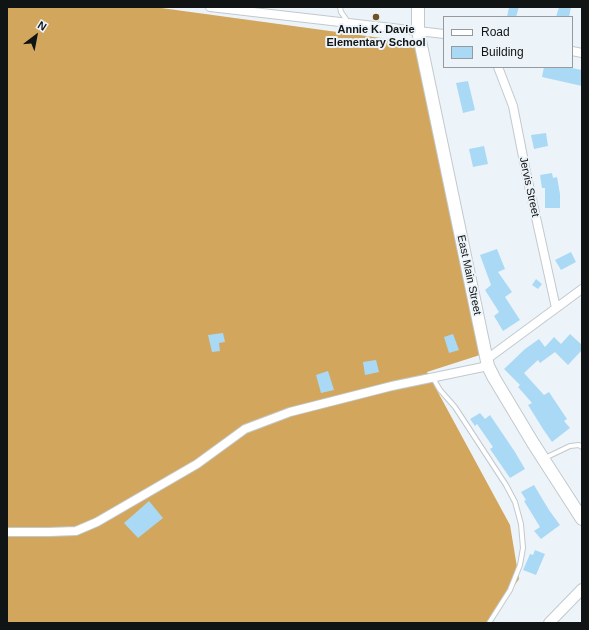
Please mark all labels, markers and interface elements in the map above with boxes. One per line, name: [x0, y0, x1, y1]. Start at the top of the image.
marker: Annie K. Davie Elementary School: [371, 12, 381, 22]
north arrow: [16, 16, 56, 56]
legend: [443, 16, 573, 68]
text: N: [36, 19, 49, 33]
place label: Annie K. Davie Elementary School: [326, 23, 426, 49]
text: Road: [481, 25, 510, 39]
text: Building: [481, 45, 524, 59]
street label: Jervis Street: [516, 156, 542, 218]
street label: East Main Street: [454, 234, 484, 316]

